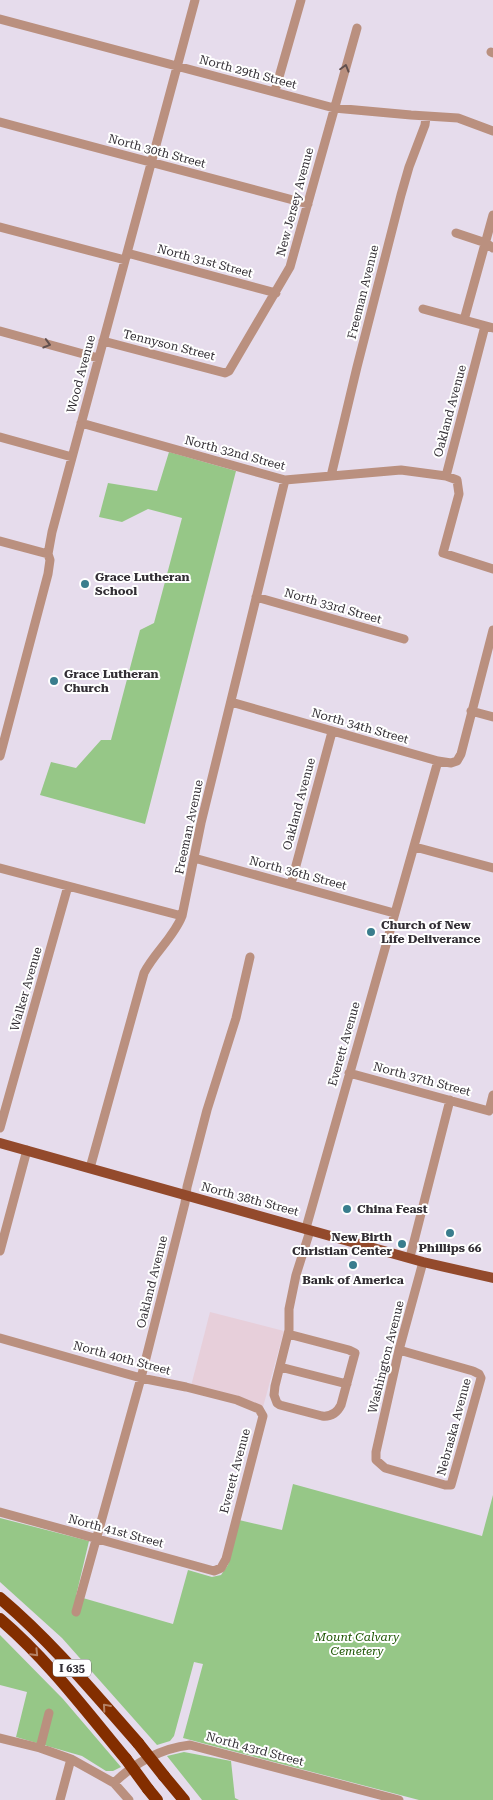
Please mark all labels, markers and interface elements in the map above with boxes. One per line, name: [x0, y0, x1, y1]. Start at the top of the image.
street label: North 29th Street: [198, 52, 299, 92]
one-way arrow: [340, 64, 350, 72]
street label: North 30th Street: [107, 131, 208, 171]
street label: New Jersey Avenue: [274, 146, 316, 258]
street label: North 31st Street: [156, 242, 255, 281]
street label: Freeman Avenue: [345, 243, 382, 340]
street label: Tennyson Street: [122, 327, 217, 363]
street label: Wood Avenue: [64, 333, 98, 415]
one-way arrow: [42, 339, 51, 349]
street label: Oakland Avenue: [431, 363, 469, 459]
street label: North 32nd Street: [183, 433, 287, 473]
place label: Grace Lutheran School: [95, 570, 190, 598]
marker: Grace Lutheran School: [79, 578, 91, 590]
street label: North 33rd Street: [283, 585, 384, 627]
place label: Grace Lutheran Church: [64, 667, 159, 695]
marker: Grace Lutheran Church: [48, 675, 60, 687]
street label: North 34th Street: [310, 705, 411, 747]
street label: Oakland Avenue: [280, 756, 318, 852]
street label: Freeman Avenue: [172, 778, 206, 876]
street label: North 36th Street: [248, 853, 349, 893]
place label: Church of New Life Deliverance: [381, 918, 480, 946]
marker: Church of New Life Deliverance: [365, 926, 377, 938]
street label: Walker Avenue: [7, 945, 45, 1033]
street label: Everett Avenue: [325, 1000, 363, 1088]
street label: North 37th Street: [372, 1059, 473, 1099]
street label: North 38th Street: [200, 1179, 301, 1219]
place label: China Feast: [357, 1202, 428, 1216]
marker: China Feast: [341, 1203, 353, 1215]
marker: Phillips 66: [444, 1227, 456, 1239]
place label: New Birth Christian Center: [292, 1230, 393, 1258]
street label: Oakland Avenue: [134, 1234, 170, 1330]
marker: New Birth Christian Center: [396, 1238, 408, 1250]
place label: Phillips 66: [419, 1241, 482, 1255]
marker: Bank of America: [347, 1259, 359, 1271]
place label: Bank of America: [302, 1273, 404, 1287]
street label: Washington Avenue: [365, 1299, 407, 1415]
street label: North 40th Street: [72, 1338, 173, 1378]
street label: Nebraska Avenue: [434, 1376, 474, 1477]
street label: Everett Avenue: [217, 1427, 253, 1515]
street label: North 41st Street: [67, 1512, 166, 1551]
park label: Mount Calvary Cemetery: [314, 1630, 400, 1658]
one-way arrow: [29, 1648, 38, 1657]
road number: I 635: [53, 1660, 91, 1676]
one-way arrow: [102, 1703, 111, 1712]
street label: North 43rd Street: [205, 1729, 306, 1769]

